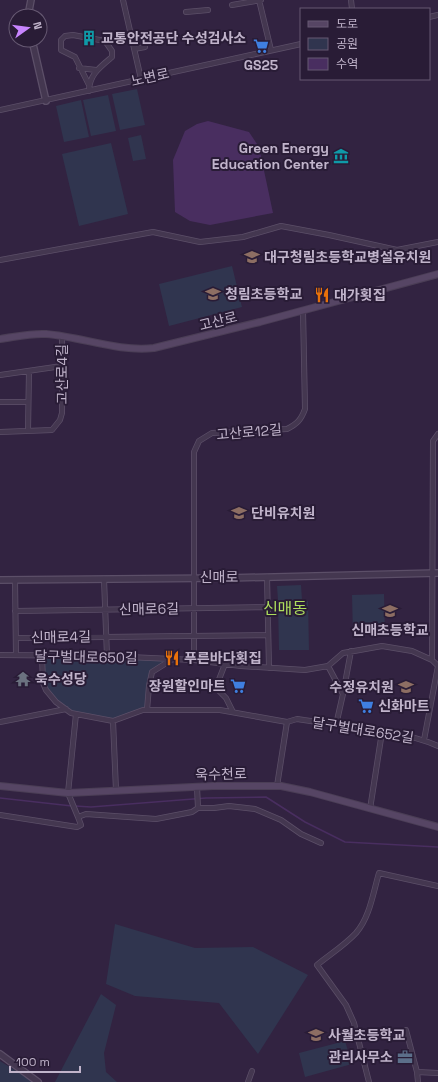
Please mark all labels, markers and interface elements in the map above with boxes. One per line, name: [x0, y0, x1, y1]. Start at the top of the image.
north arrow: [8, 8, 48, 48]
legend: [300, 8, 430, 80]
text: 도로: [336, 16, 358, 32]
text: N: [30, 20, 45, 31]
building icon: 교통안전공단 수성검사소: [80, 29, 98, 47]
place label: 교통안전공단 수성검사소: [101, 29, 246, 47]
text: 공원: [336, 36, 358, 52]
supermarket icon: GS25: [252, 37, 270, 55]
place label: GS25: [244, 56, 278, 74]
text: 수역: [336, 56, 358, 72]
street label: 노변로: [129, 64, 171, 90]
place label: Green Energy Education Center: [212, 139, 329, 173]
museum icon: Green Energy Education Center: [332, 147, 350, 165]
school or university icon: 대구청림초등학교병설유치원: [243, 248, 261, 266]
place label: 대구청림초등학교병설유치원: [264, 248, 431, 266]
school or university icon: 청림초등학교: [204, 285, 222, 303]
place label: 청림초등학교: [225, 285, 302, 303]
restaurant icon: 대가횟집: [313, 286, 331, 304]
place label: 대가횟집: [334, 286, 386, 304]
street label: 고산로: [197, 308, 239, 334]
street label: 고산로4길: [53, 344, 71, 404]
street label: 고산로12길: [215, 420, 283, 444]
school or university icon: 단비유치원: [230, 504, 248, 522]
place label: 단비유치원: [251, 504, 315, 522]
street label: 신매로: [200, 568, 238, 586]
district label: 신매동: [263, 598, 307, 619]
street label: 신매로6길: [119, 599, 179, 619]
school or university icon: 신매초등학교: [381, 602, 399, 620]
place label: 신매초등학교: [351, 621, 429, 639]
street label: 신매로4길: [31, 627, 91, 647]
street label: 달구벌대로650길: [34, 647, 138, 667]
restaurant icon: 푸른바다횟집: [163, 649, 181, 667]
place label: 푸른바다횟집: [184, 649, 261, 667]
temple icon: 욱수성당: [14, 670, 32, 688]
place label: 욱수성당: [35, 670, 87, 688]
place label: 장원할인마트: [149, 677, 226, 695]
supermarket icon: 장원할인마트: [229, 677, 247, 695]
place label: 수정유치원: [330, 678, 394, 696]
school or university icon: 수정유치원: [397, 678, 415, 696]
supermarket icon: 신화마트: [357, 697, 375, 715]
place label: 신화마트: [378, 697, 430, 715]
street label: 달구벌대로652길: [311, 713, 415, 747]
street label: 욱수천로: [195, 765, 247, 783]
school or university icon: 사월초등학교: [307, 1026, 325, 1044]
place label: 사월초등학교: [328, 1026, 405, 1044]
scale bar: [10, 1048, 80, 1074]
place label: 관리사무소: [329, 1048, 393, 1066]
office icon: 관리사무소: [396, 1048, 414, 1066]
text: 100 m: [16, 1054, 50, 1070]

